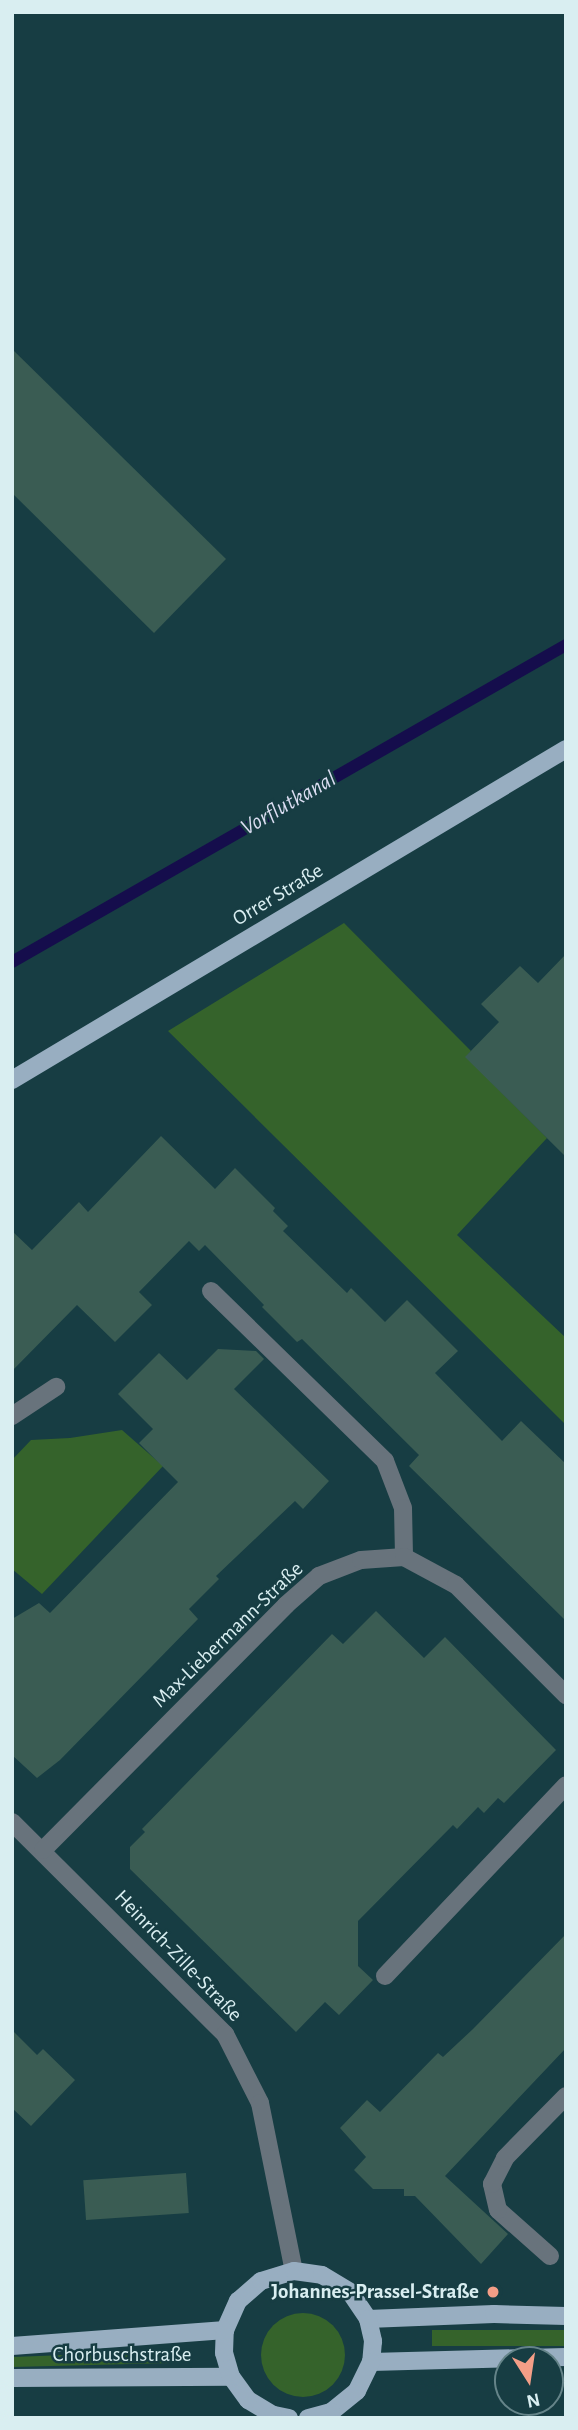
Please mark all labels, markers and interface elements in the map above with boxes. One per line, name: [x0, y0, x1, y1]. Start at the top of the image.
water label: Vorflutkanal: [236, 766, 342, 842]
street label: Orrer Straße: [228, 858, 328, 932]
street label: Max-Liebermann-Straße: [147, 1557, 309, 1713]
street label: Heinrich-Zille-Straße: [109, 1885, 247, 2027]
place label: Johannes-Prassel-Straße: [271, 2279, 479, 2305]
marker: Johannes-Prassel-Straße: [485, 2284, 501, 2300]
street label: Chorbuschstraße: [52, 2342, 192, 2368]
north arrow: [494, 2346, 564, 2416]
text: N: [525, 2389, 541, 2411]

